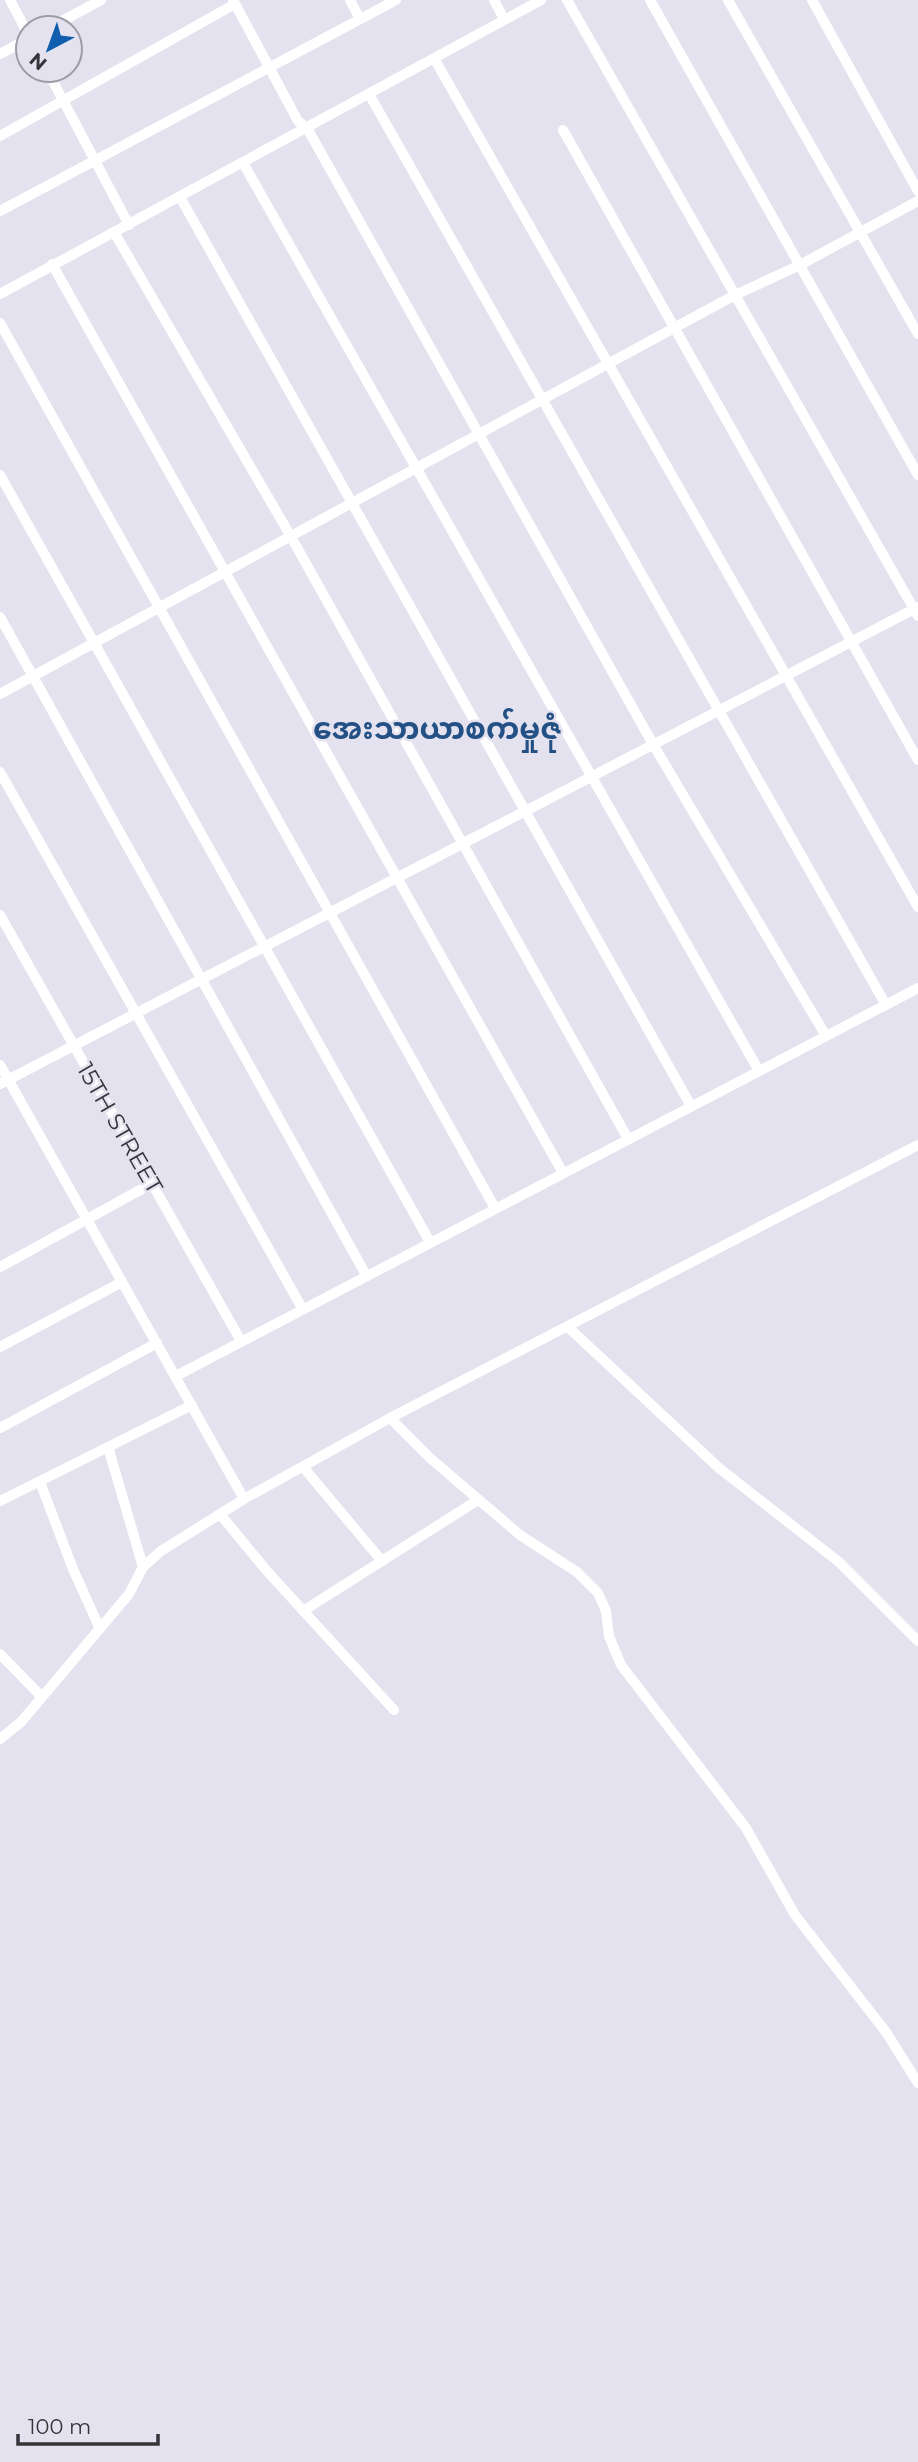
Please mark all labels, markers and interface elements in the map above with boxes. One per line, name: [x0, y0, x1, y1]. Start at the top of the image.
north arrow: [14, 14, 84, 84]
text: N: [25, 48, 52, 75]
district label: အေးသာယာစက်မှုဇုံ: [313, 708, 561, 753]
street label: 15TH STREET: [71, 1057, 169, 1199]
scale bar: [18, 2402, 158, 2446]
text: 100 m: [28, 2414, 91, 2439]

